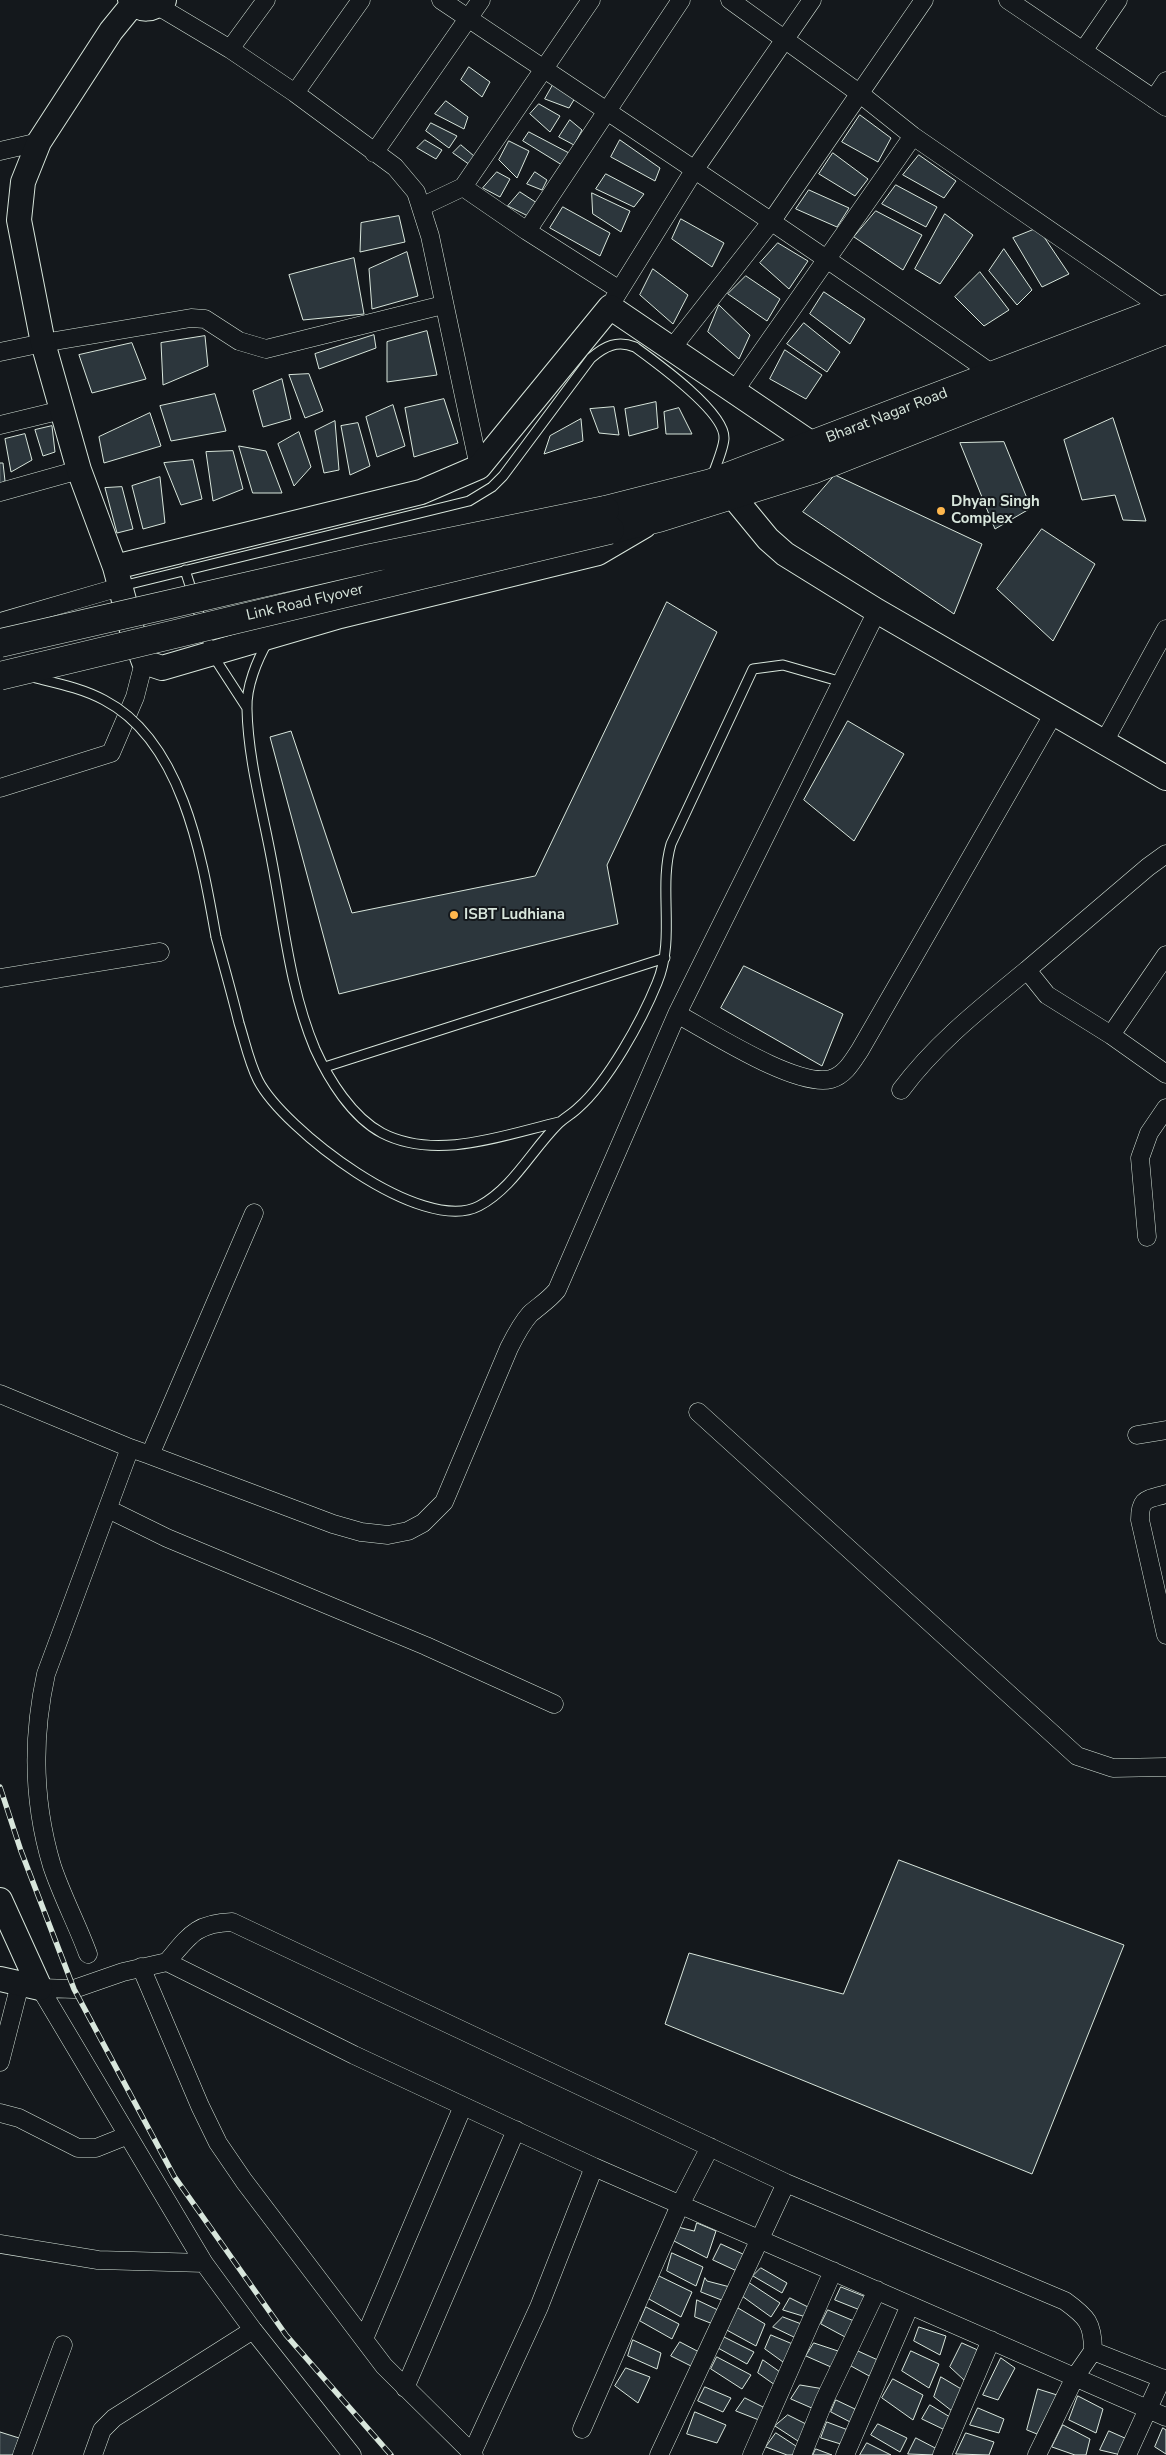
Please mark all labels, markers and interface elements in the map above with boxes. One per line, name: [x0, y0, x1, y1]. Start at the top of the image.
street label: Bharat Nagar Road: [824, 385, 950, 447]
place label: Dhyan Singh Complex: [951, 493, 1040, 528]
marker: Dhyan Singh Complex: [935, 505, 947, 517]
street label: Link Road Flyover: [245, 581, 365, 625]
place label: ISBT Ludhiana: [464, 906, 565, 924]
marker: ISBT Ludhiana: [448, 909, 460, 921]

